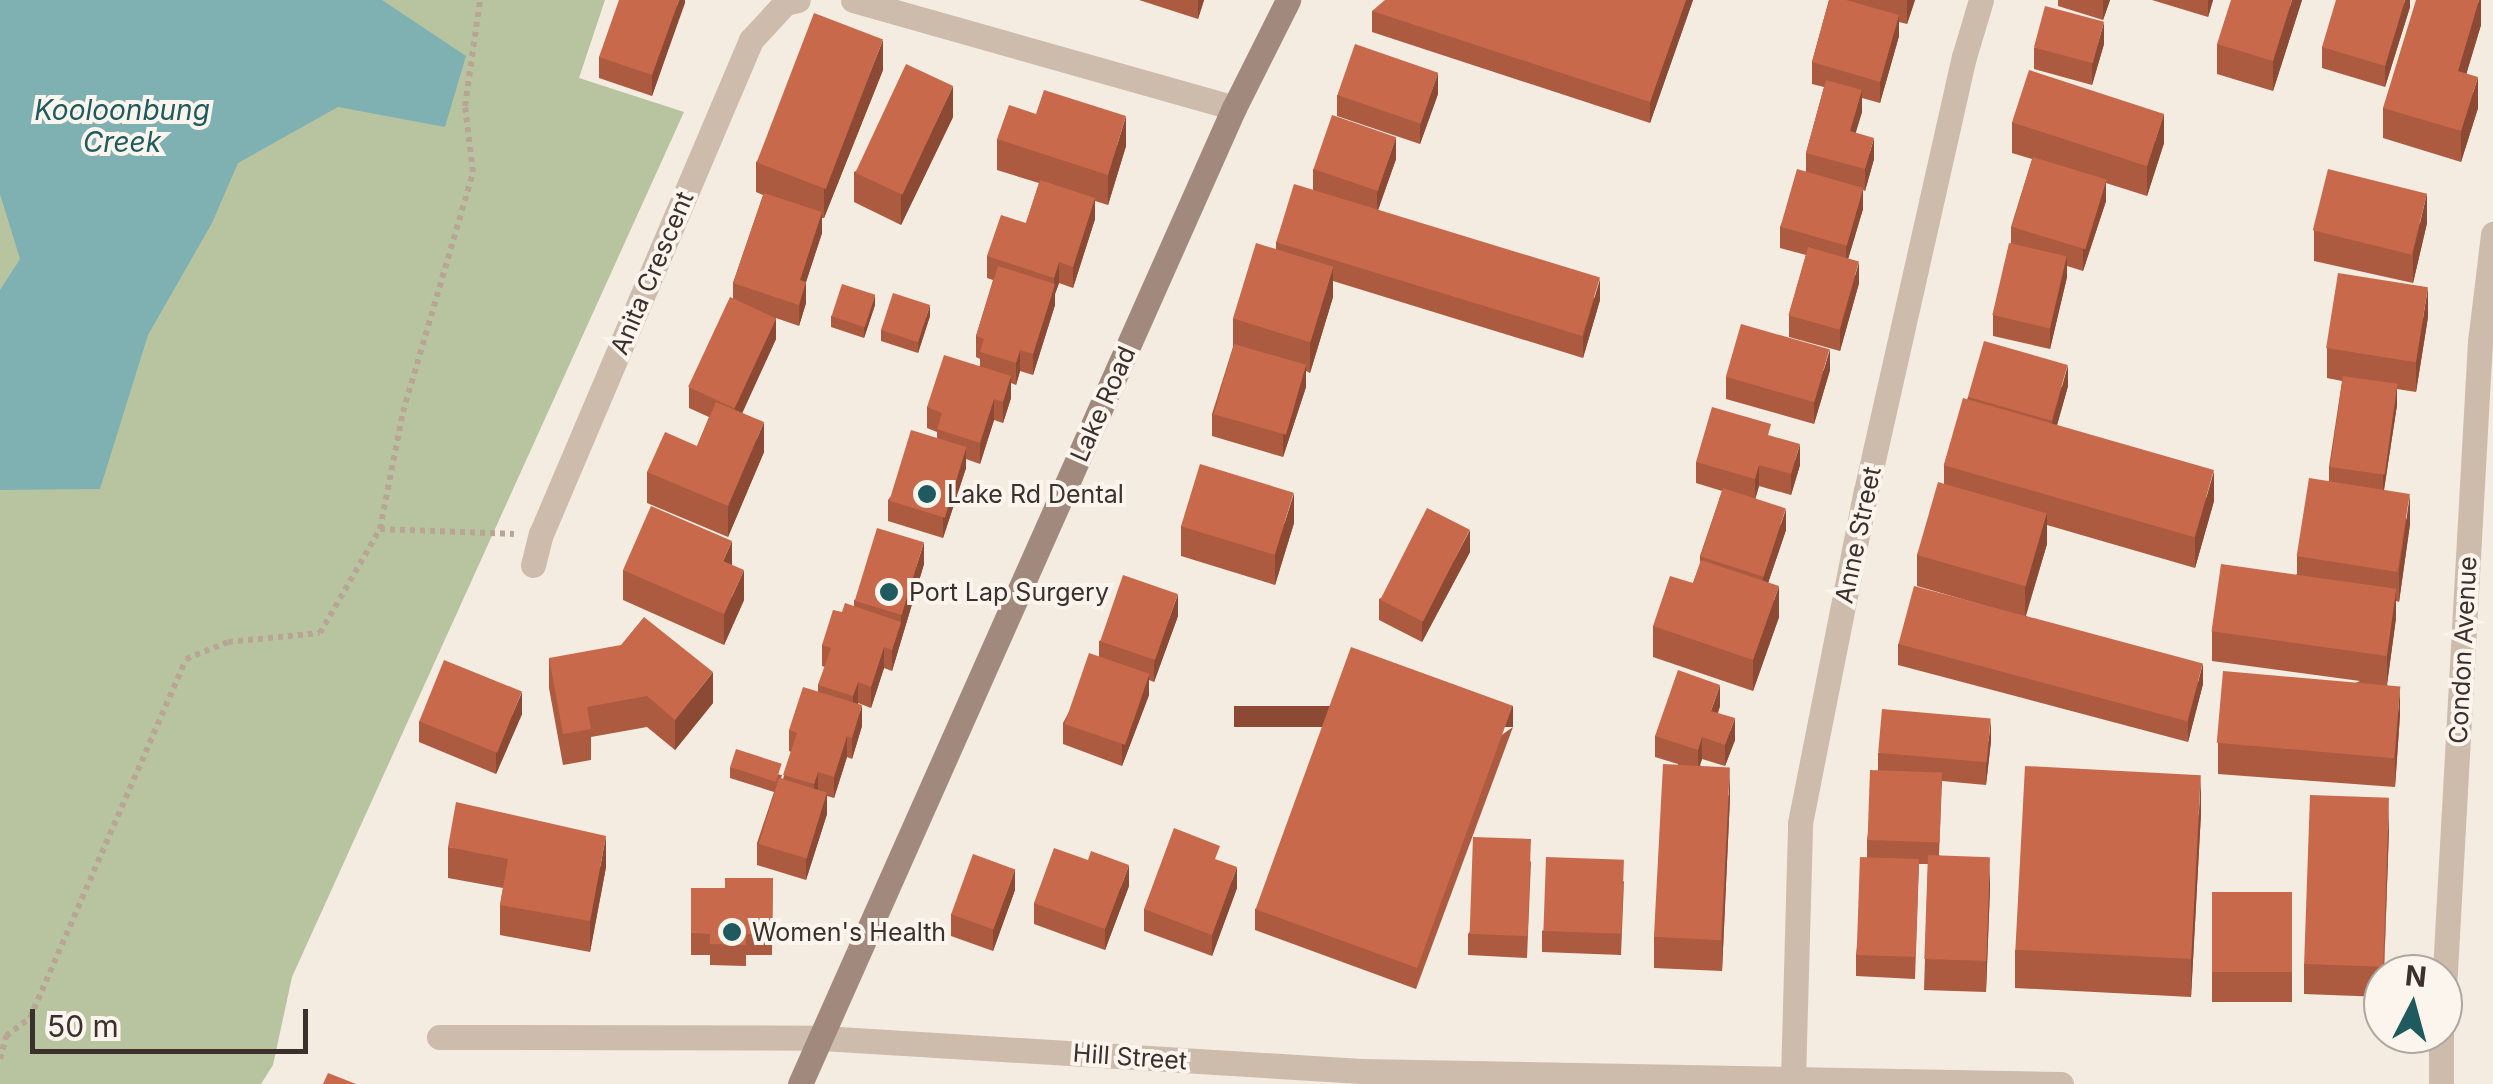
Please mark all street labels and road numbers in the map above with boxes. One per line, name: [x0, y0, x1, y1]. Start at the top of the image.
street label: Anita Crescent: [604, 187, 700, 359]
street label: Lake Road: [1064, 342, 1142, 466]
street label: Anne Street: [1829, 464, 1887, 606]
street label: Condon Avenue: [2443, 555, 2483, 745]
street label: Hill Street: [1072, 1038, 1188, 1076]

